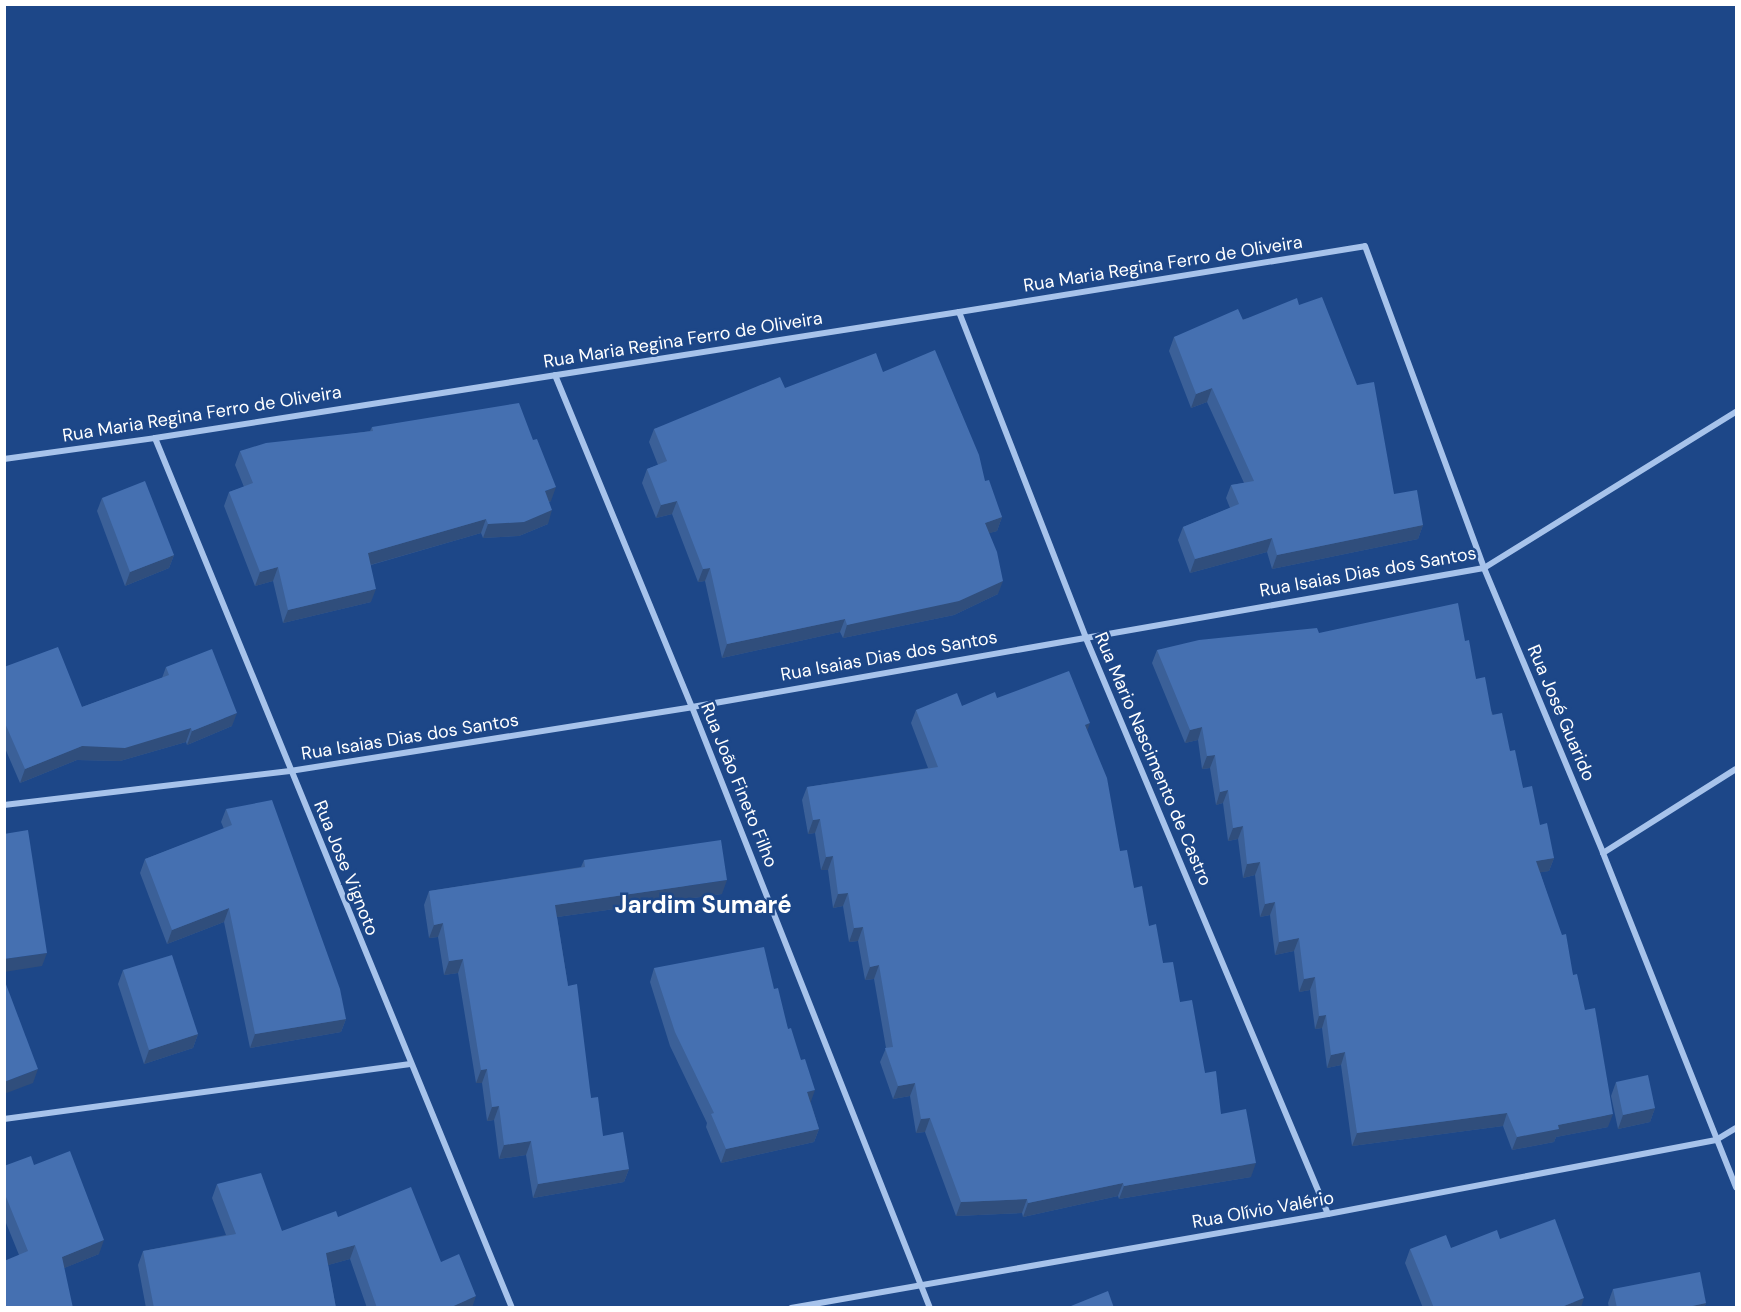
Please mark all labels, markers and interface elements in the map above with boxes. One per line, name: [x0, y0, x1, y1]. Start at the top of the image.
street label: Rua Maria Regina Ferro de Oliveira: [1022, 231, 1304, 297]
street label: Rua Maria Regina Ferro de Oliveira: [542, 307, 824, 373]
street label: Rua Maria Regina Ferro de Oliveira: [61, 381, 343, 447]
street label: Rua Isaias Dias dos Santos: [1258, 542, 1478, 602]
street label: Rua Isaias Dias dos Santos: [779, 626, 999, 686]
street label: Rua Mario Nascimento de Castro: [1090, 629, 1216, 889]
street label: Rua José Guarido: [1523, 642, 1599, 784]
street label: Rua João Fineto Filho: [696, 699, 782, 871]
street label: Rua Isaias Dias dos Santos: [300, 709, 520, 765]
street label: Rua Jose Vignoto: [309, 797, 383, 939]
district label: Jardim Sumaré: [614, 891, 792, 919]
street label: Rua Olívio Valério: [1190, 1187, 1336, 1233]

